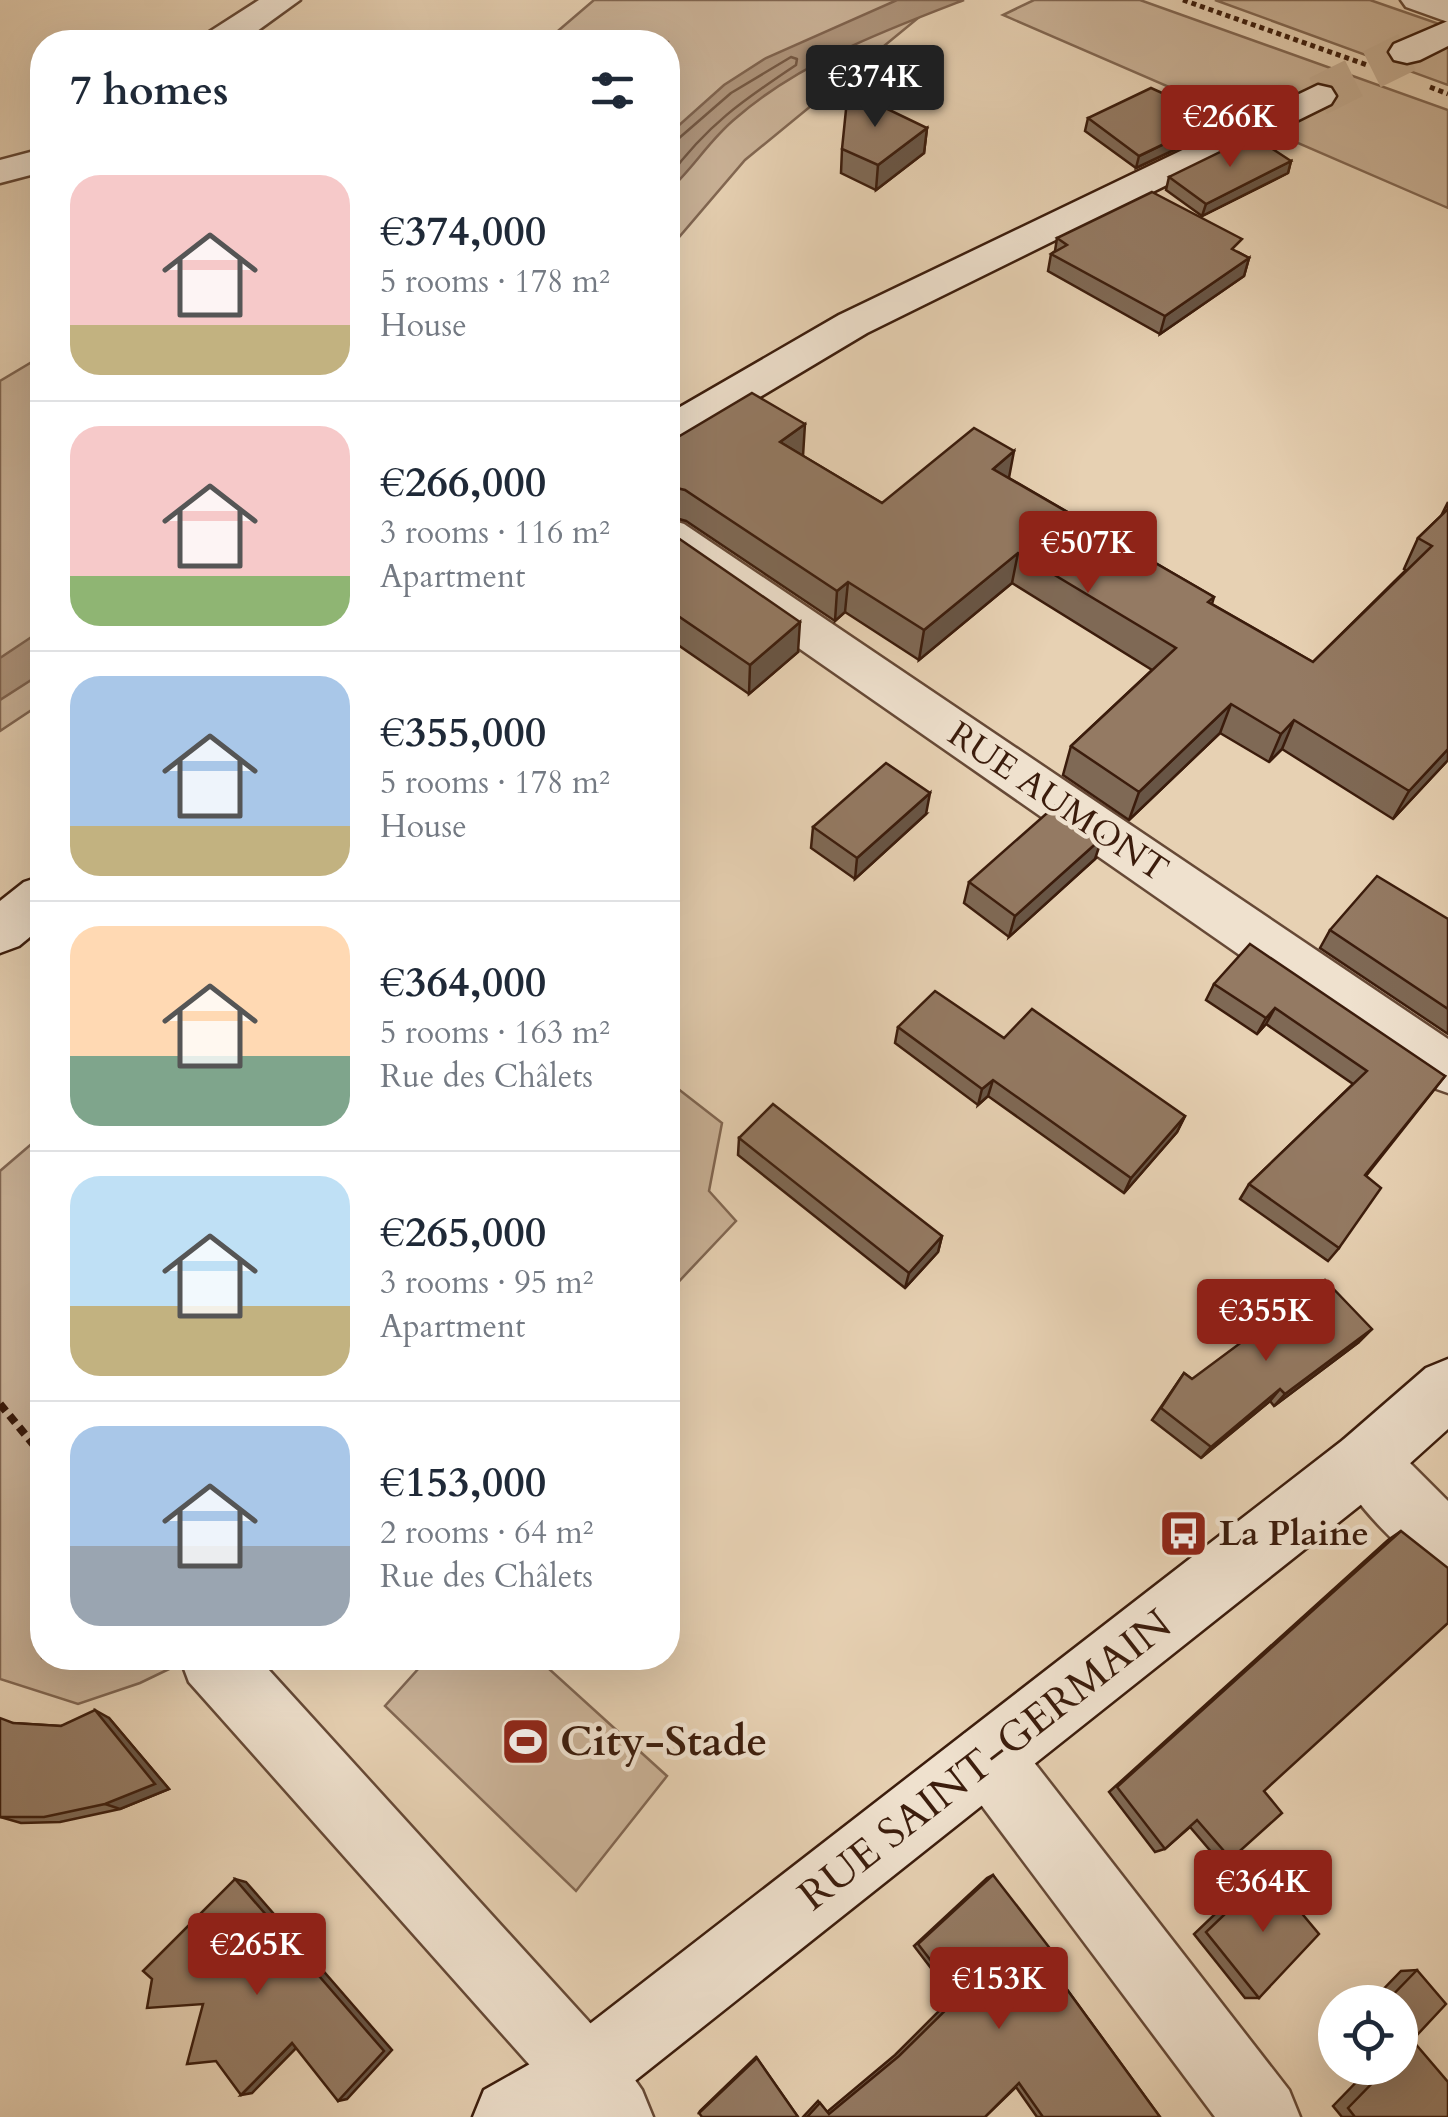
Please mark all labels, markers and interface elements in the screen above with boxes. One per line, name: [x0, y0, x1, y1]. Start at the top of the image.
pin: €374K: [805, 45, 945, 130]
text: €374K: [828, 55, 922, 99]
text: 7 homes: [70, 62, 228, 119]
icon: filters: [585, 63, 640, 118]
pin: €266K: [1160, 85, 1300, 170]
text: €266K: [1183, 95, 1277, 139]
text: €374,000: [380, 203, 546, 260]
icon: home: [150, 215, 270, 335]
text: 5 rooms · 178 m²: [380, 260, 610, 304]
text: House: [380, 304, 467, 348]
text: €266,000: [380, 454, 546, 511]
icon: home: [150, 466, 270, 586]
text: 3 rooms · 116 m²: [380, 511, 610, 555]
pin: €507K: [1018, 511, 1158, 596]
text: €507K: [1041, 521, 1135, 565]
text: Apartment: [380, 555, 525, 599]
text: €355,000: [380, 704, 546, 761]
street label: RUE AUMONT: [938, 711, 1178, 893]
icon: home: [150, 716, 270, 836]
text: 5 rooms · 178 m²: [380, 761, 610, 805]
text: House: [380, 805, 467, 849]
text: €364,000: [380, 954, 546, 1011]
icon: home: [150, 966, 270, 1086]
text: 5 rooms · 163 m²: [380, 1011, 610, 1055]
text: Rue des Châlets: [380, 1055, 593, 1099]
text: €265,000: [380, 1204, 546, 1261]
icon: home: [150, 1216, 270, 1336]
text: 3 rooms · 95 m²: [380, 1261, 593, 1305]
pin: €355K: [1196, 1279, 1336, 1364]
text: €355K: [1219, 1289, 1313, 1333]
text: Apartment: [380, 1305, 525, 1349]
text: €153,000: [380, 1454, 546, 1511]
icon: home: [150, 1466, 270, 1586]
bus stop icon: La Plaine: [1158, 1508, 1210, 1560]
place label: La Plaine: [1219, 1510, 1369, 1558]
text: 2 rooms · 64 m²: [380, 1511, 593, 1555]
text: Rue des Châlets: [380, 1555, 593, 1599]
street label: RUE SAINT-GERMAIN: [787, 1596, 1184, 1924]
place label: City-Stade: [560, 1713, 767, 1770]
sports icon: City-Stade: [499, 1715, 551, 1767]
pin: €364K: [1193, 1850, 1333, 1935]
text: €364K: [1216, 1860, 1310, 1904]
pin: €265K: [187, 1913, 327, 1998]
text: €265K: [210, 1923, 304, 1967]
pin: €153K: [929, 1947, 1069, 2032]
text: €153K: [952, 1957, 1046, 2001]
map controls: [1318, 1985, 1418, 2085]
button: locate: [1318, 1985, 1418, 2085]

